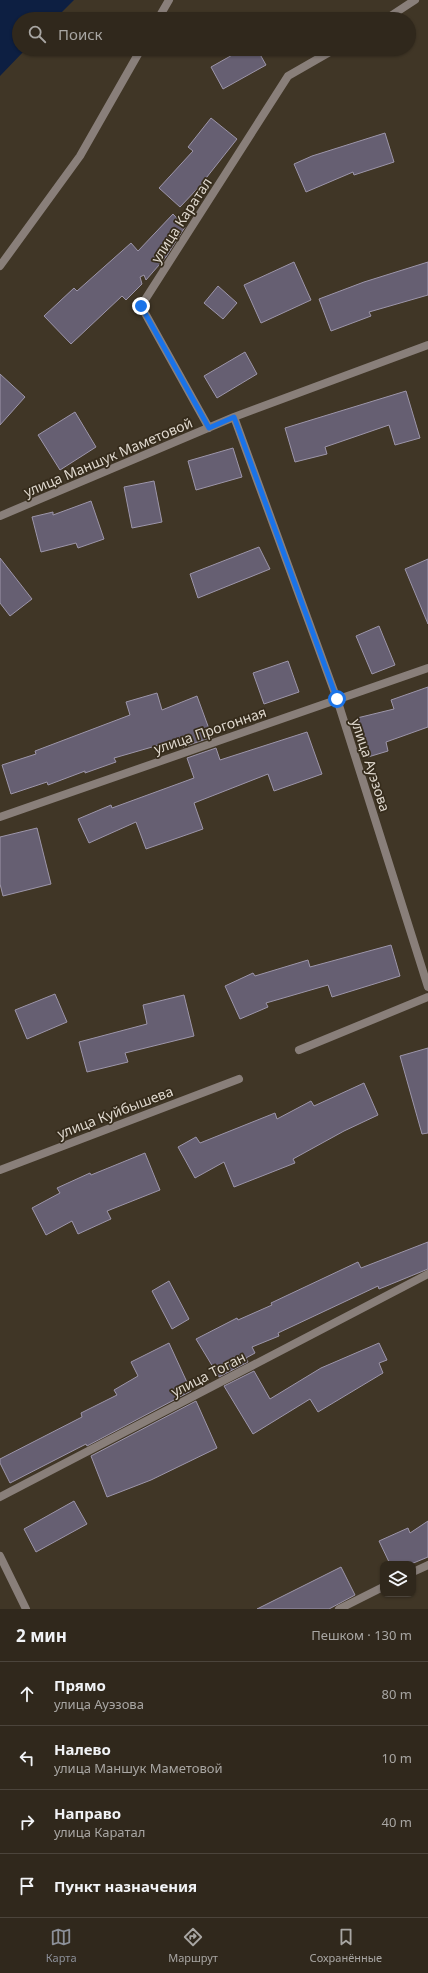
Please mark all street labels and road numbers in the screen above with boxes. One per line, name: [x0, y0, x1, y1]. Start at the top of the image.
street label: улица Каратал: [146, 174, 216, 266]
street label: улица Маншук Маметовой: [21, 413, 195, 501]
street label: улица Прогонная: [151, 702, 269, 758]
street label: улица Ауэзова: [347, 716, 395, 814]
street label: улица Куйбышева: [54, 1081, 176, 1143]
street label: улица Тоган: [167, 1347, 249, 1401]

